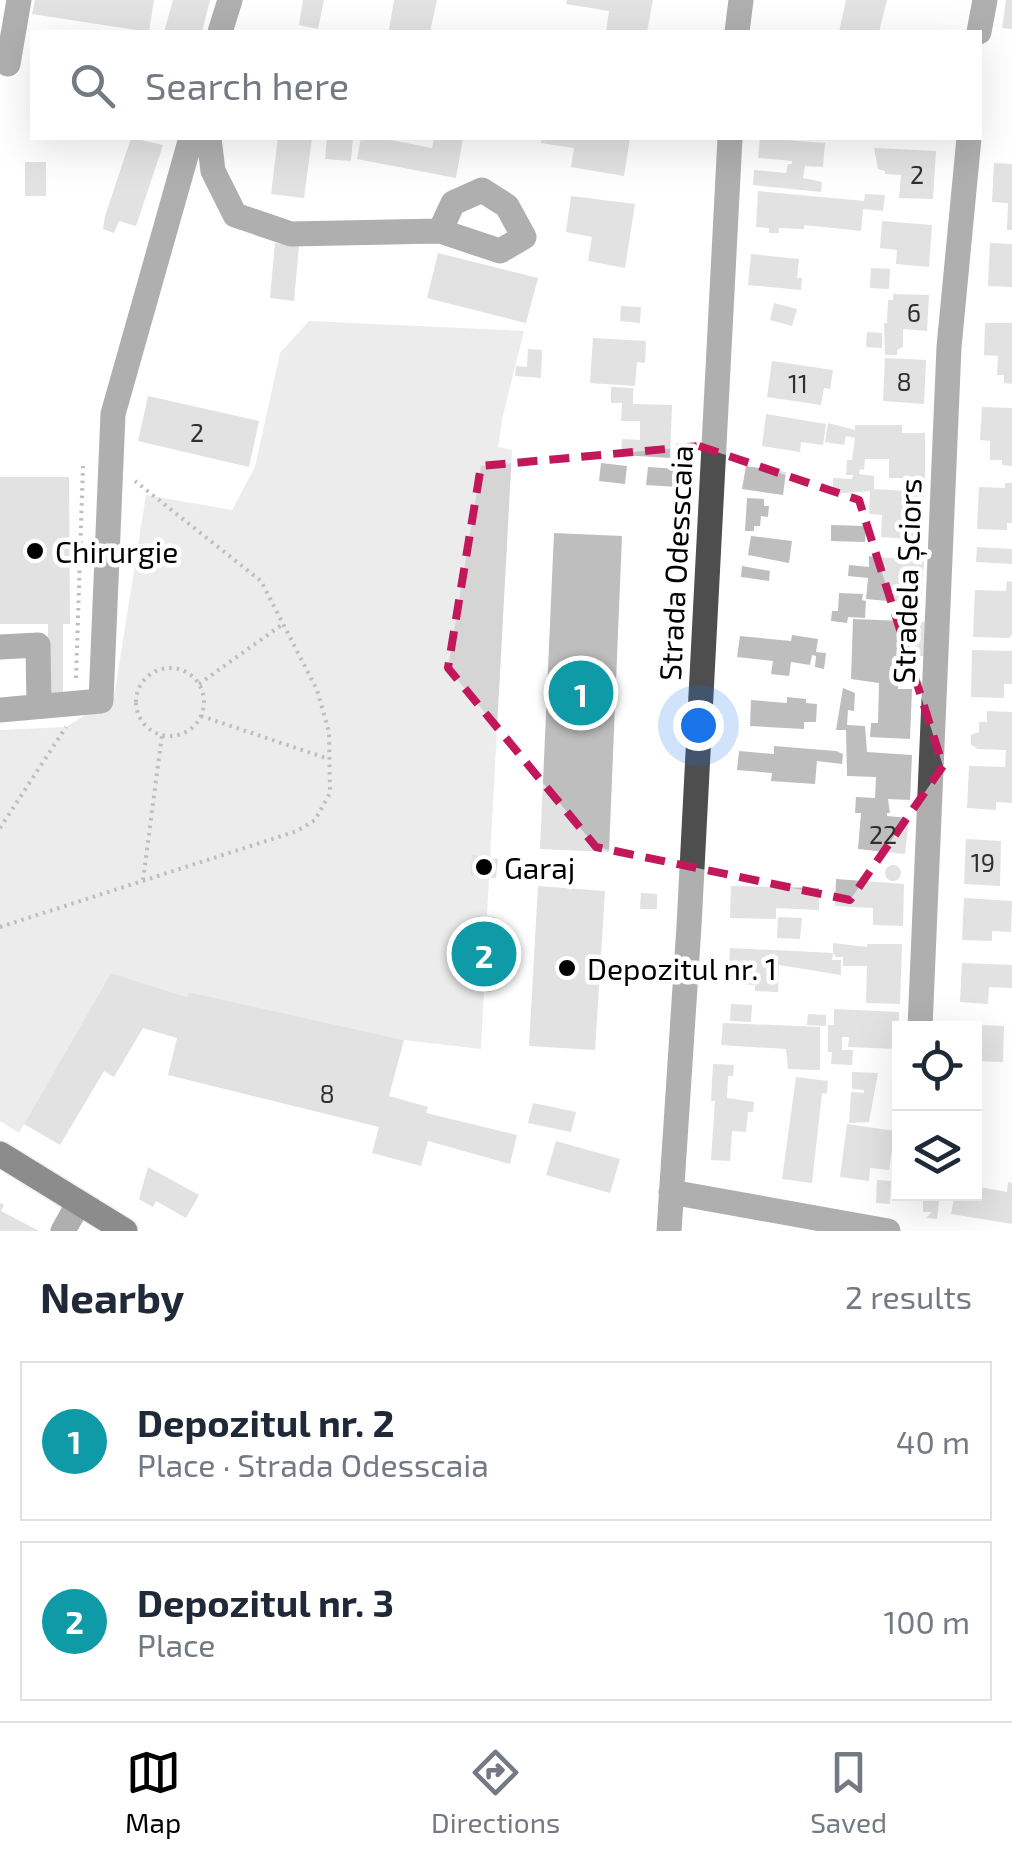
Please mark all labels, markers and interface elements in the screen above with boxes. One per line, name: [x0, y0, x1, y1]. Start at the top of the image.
search box: [30, 30, 982, 140]
icon: search: [65, 58, 120, 113]
text: Search here: [145, 62, 349, 108]
house number: 2: [910, 159, 924, 189]
house number: 6: [907, 297, 921, 327]
house number: 8: [896, 366, 912, 396]
house number: 11: [788, 368, 808, 398]
house number: 2: [190, 417, 204, 447]
street label: Strada Odesscaia: [651, 444, 699, 682]
street label: Stradela Șciors: [884, 478, 931, 684]
place label: Chirurgie: [55, 533, 178, 569]
marker: Chirurgie: [24, 540, 46, 562]
pin: 1: [548, 656, 614, 730]
your location: [673, 700, 724, 751]
house number: 22: [869, 819, 897, 849]
house number: 19: [971, 847, 995, 877]
place label: Garaj: [504, 849, 575, 885]
marker: Garaj: [473, 856, 495, 878]
pin: 2: [452, 916, 516, 992]
place label: Depozitul nr. 1: [587, 950, 777, 986]
marker: Depozitul nr. 1: [556, 957, 578, 979]
map controls: [892, 1021, 982, 1201]
button: locate: [892, 1021, 982, 1111]
house number: 8: [319, 1078, 335, 1108]
button: layers: [892, 1111, 982, 1201]
text: Nearby: [40, 1271, 184, 1321]
text: 2 results: [845, 1277, 972, 1315]
text: Depozitul nr. 2: [137, 1399, 395, 1445]
text: 1: [68, 1422, 81, 1460]
text: 40 m: [896, 1422, 970, 1460]
text: Place · Strada Odesscaia: [137, 1445, 489, 1483]
text: Depozitul nr. 3: [137, 1579, 394, 1625]
text: 2: [65, 1602, 84, 1640]
text: 100 m: [884, 1602, 970, 1640]
text: Place: [137, 1625, 216, 1663]
tab: Map: [125, 1745, 181, 1839]
tab: Directions: [431, 1745, 560, 1839]
tab: Saved: [810, 1745, 887, 1839]

